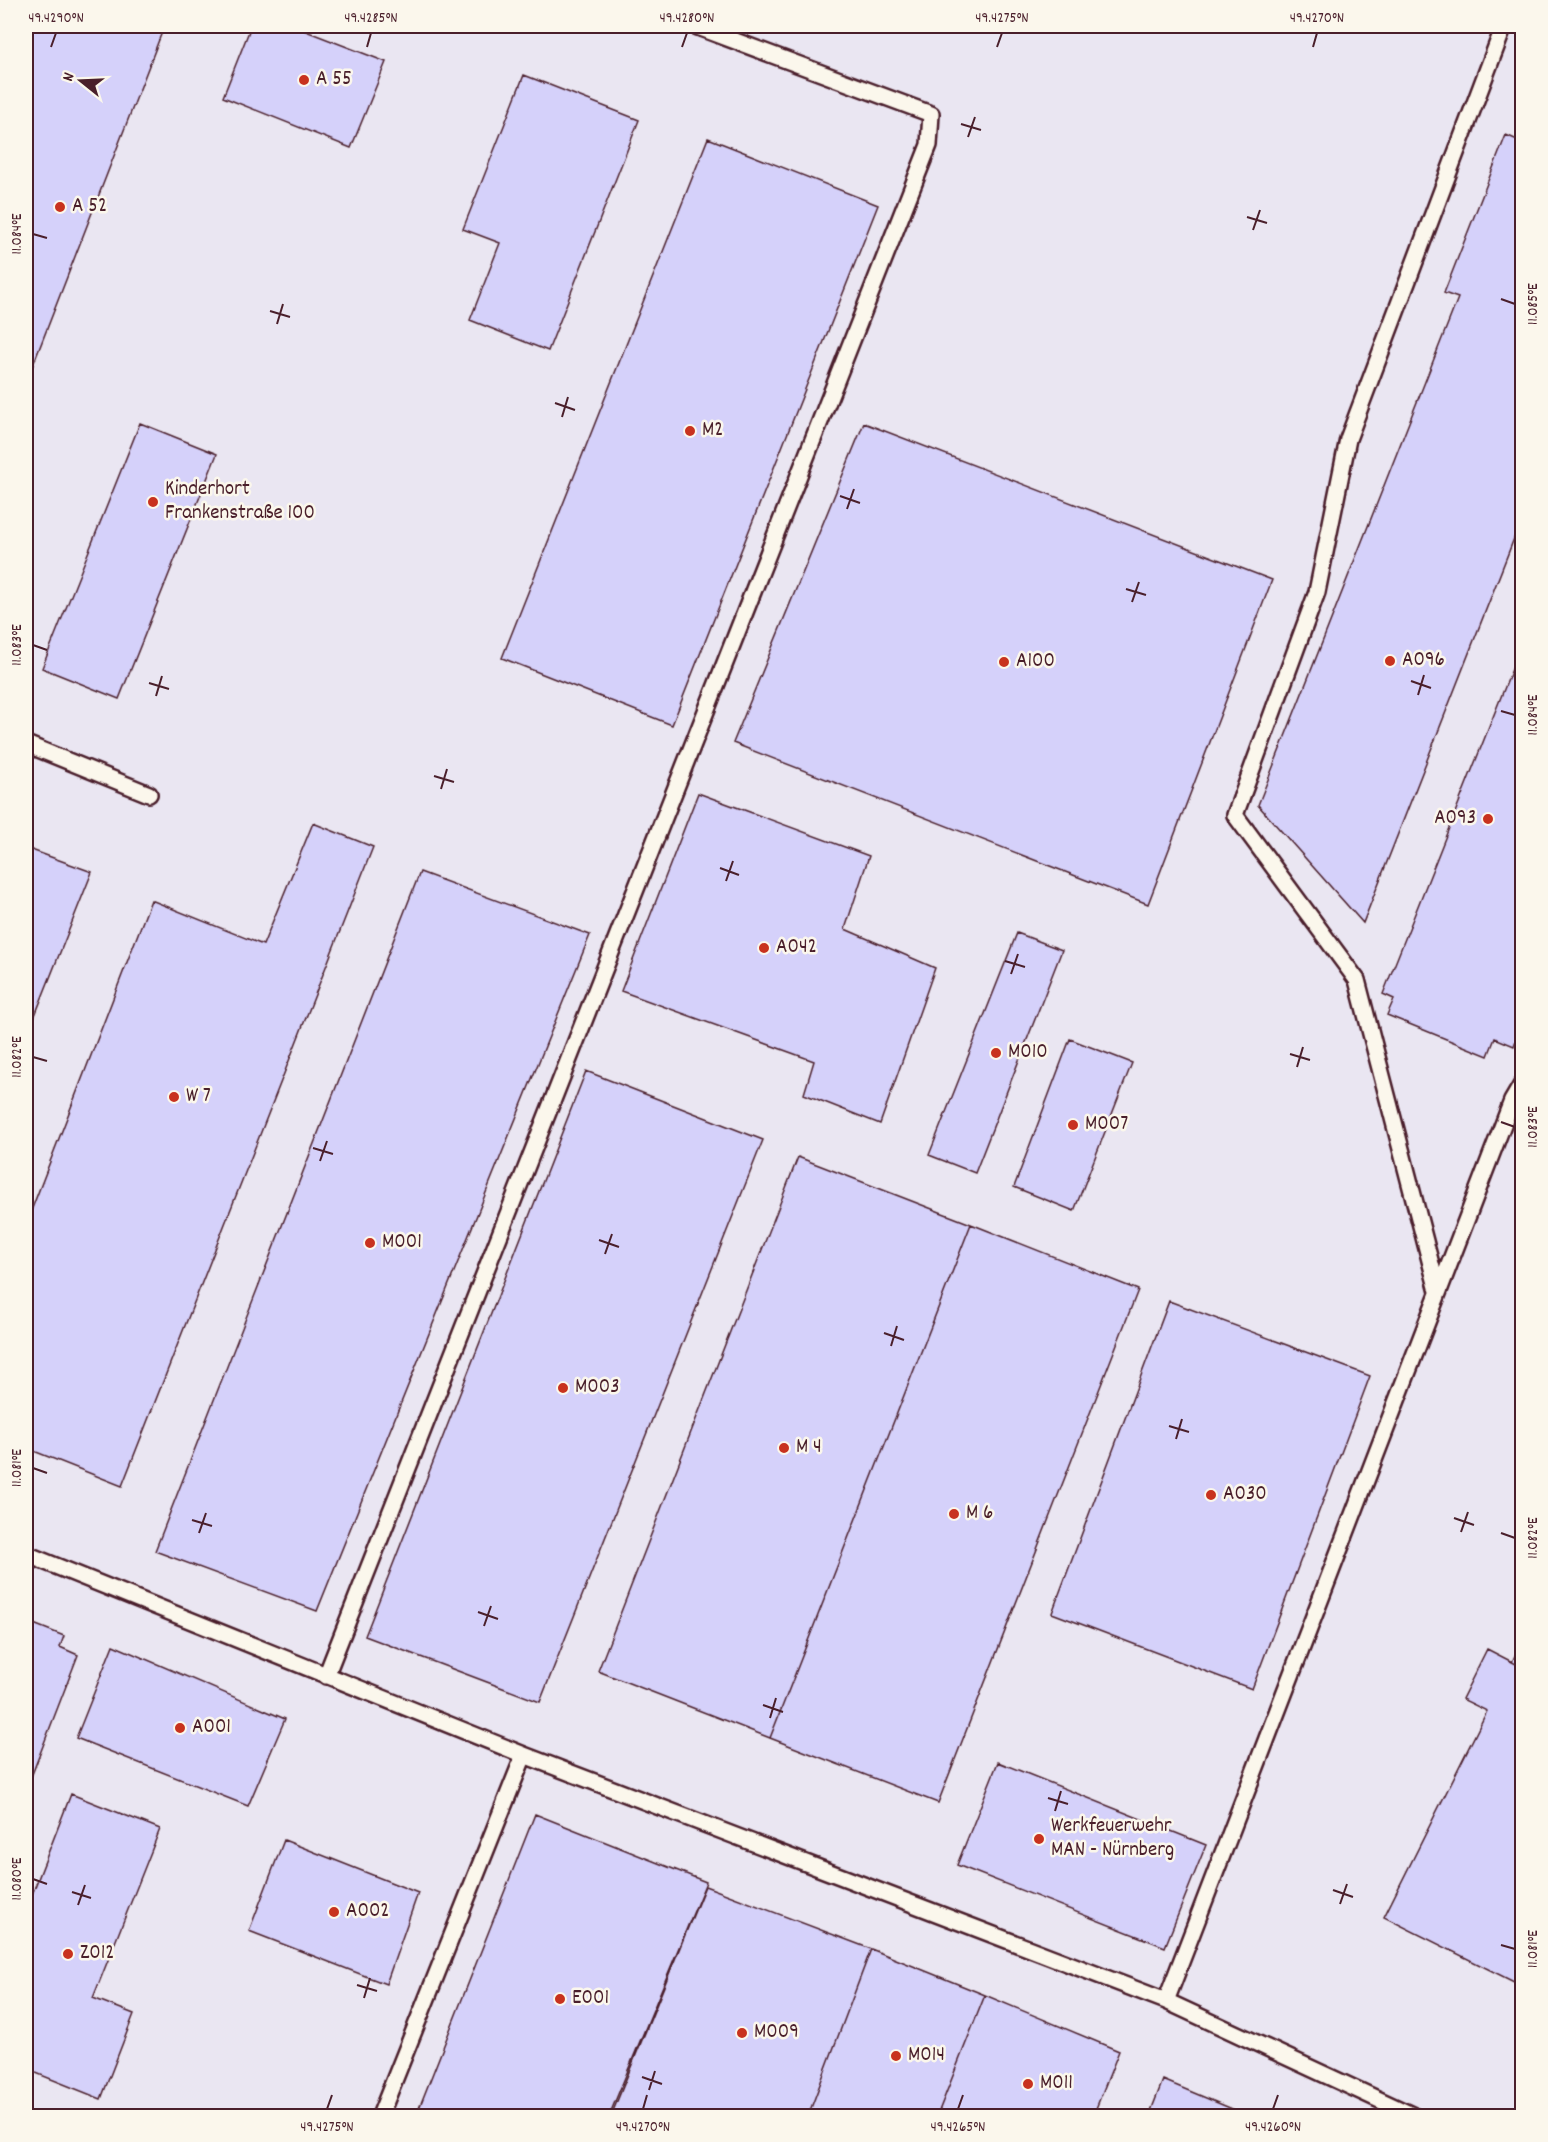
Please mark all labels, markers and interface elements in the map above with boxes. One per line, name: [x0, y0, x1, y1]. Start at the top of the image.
text: 49.4290°N: [28, 8, 84, 30]
text: 49.4285°N: [344, 8, 398, 30]
text: 49.4280°N: [660, 8, 714, 30]
text: 49.4275°N: [975, 8, 1029, 30]
text: 49.4270°N: [1290, 8, 1344, 30]
north arrow: [51, 51, 111, 111]
place label: A 55: [316, 65, 352, 95]
text: N: [57, 70, 81, 84]
marker: A 55: [297, 73, 311, 87]
place label: A 52: [72, 192, 107, 222]
marker: A 52: [53, 200, 67, 214]
text: 11.084°E: [7, 213, 29, 255]
text: 11.085°E: [1523, 283, 1545, 325]
place label: M2: [702, 416, 723, 446]
marker: M2: [683, 424, 697, 438]
place label: Kinderhort Frankenstraße 100: [165, 475, 315, 529]
marker: Kinderhort Frankenstraße 100: [146, 495, 160, 509]
text: 11.083°E: [7, 624, 29, 666]
place label: A096: [1402, 646, 1445, 676]
place label: A100: [1016, 647, 1055, 677]
marker: A096: [1383, 654, 1397, 668]
marker: A100: [997, 655, 1011, 669]
text: 11.084°E: [1523, 694, 1545, 736]
place label: A093: [1434, 804, 1476, 834]
marker: A093: [1481, 812, 1495, 826]
place label: A042: [776, 933, 817, 963]
marker: A042: [757, 941, 771, 955]
text: 11.082°E: [7, 1036, 29, 1078]
place label: M010: [1008, 1038, 1048, 1068]
marker: M010: [989, 1046, 1003, 1060]
place label: W 7: [186, 1082, 211, 1112]
marker: W 7: [167, 1090, 181, 1104]
text: 11.083°E: [1523, 1106, 1545, 1148]
place label: M007: [1085, 1110, 1128, 1140]
marker: M007: [1066, 1118, 1080, 1132]
place label: M001: [382, 1228, 422, 1258]
marker: M001: [363, 1236, 377, 1250]
place label: M003: [575, 1373, 620, 1403]
marker: M003: [556, 1381, 570, 1395]
place label: M 4: [796, 1433, 822, 1463]
marker: M 4: [777, 1441, 791, 1455]
text: 11.081°E: [7, 1449, 29, 1487]
place label: A030: [1223, 1480, 1267, 1510]
marker: A030: [1204, 1488, 1218, 1502]
place label: M 6: [966, 1499, 993, 1529]
marker: M 6: [947, 1507, 961, 1521]
text: 11.082°E: [1523, 1517, 1545, 1559]
place label: A001: [192, 1713, 231, 1743]
marker: A001: [173, 1721, 187, 1735]
place label: Werkfeuerwehr MAN - Nürnberg: [1051, 1812, 1174, 1866]
marker: Werkfeuerwehr MAN - Nürnberg: [1032, 1832, 1046, 1846]
text: 11.080°E: [7, 1857, 29, 1901]
place label: A002: [346, 1897, 390, 1927]
marker: A002: [327, 1905, 341, 1919]
text: 11.081°E: [1523, 1930, 1545, 1968]
place label: Z012: [80, 1939, 114, 1969]
marker: Z012: [61, 1947, 75, 1961]
place label: E001: [572, 1984, 609, 2014]
marker: E001: [553, 1992, 567, 2006]
place label: M009: [754, 2018, 799, 2048]
marker: M009: [735, 2026, 749, 2040]
place label: M014: [908, 2041, 945, 2071]
marker: M014: [889, 2049, 903, 2063]
place label: M011: [1040, 2069, 1073, 2099]
marker: M011: [1021, 2077, 1035, 2091]
text: 49.4275°N: [300, 2117, 354, 2139]
text: 49.4270°N: [616, 2117, 670, 2139]
text: 49.4265°N: [931, 2117, 985, 2139]
text: 49.4260°N: [1245, 2117, 1301, 2139]

